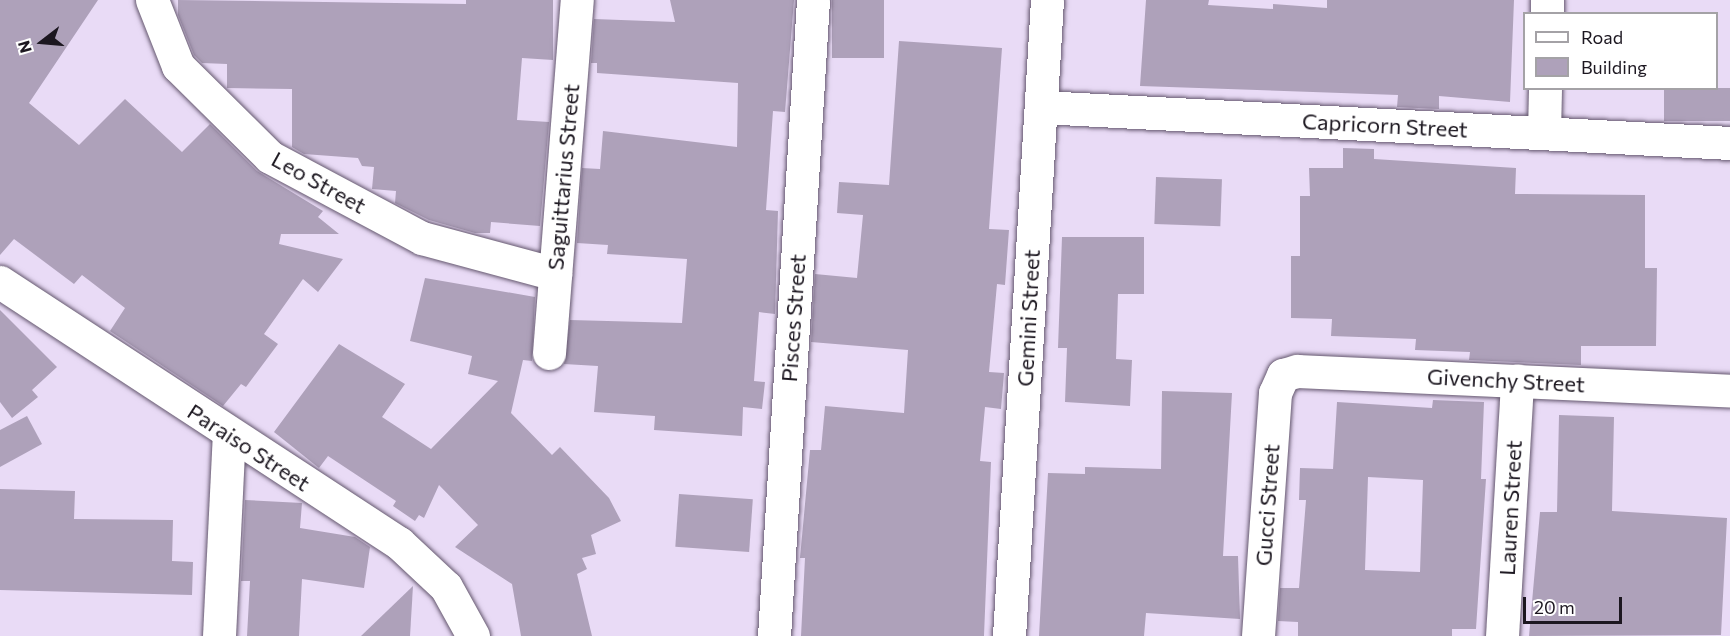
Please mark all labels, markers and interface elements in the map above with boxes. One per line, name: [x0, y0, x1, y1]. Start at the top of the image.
north arrow: [12, 12, 72, 72]
legend: [1523, 12, 1718, 90]
text: Road: [1581, 26, 1623, 48]
text: N: [13, 39, 35, 55]
text: Building: [1581, 56, 1647, 78]
street label: Saguittarius Street: [542, 83, 584, 271]
street label: Capricorn Street: [1301, 107, 1469, 143]
street label: Leo Street: [267, 145, 371, 219]
street label: Gemini Street: [1011, 249, 1045, 387]
street label: Pisces Street: [775, 253, 811, 383]
street label: Givenchy Street: [1426, 363, 1586, 397]
street label: Paraiso Street: [183, 398, 315, 496]
street label: Lauren Street: [1493, 440, 1527, 576]
street label: Gucci Street: [1250, 443, 1284, 567]
scale bar: [1526, 585, 1625, 623]
text: 20 m: [1534, 596, 1575, 618]

